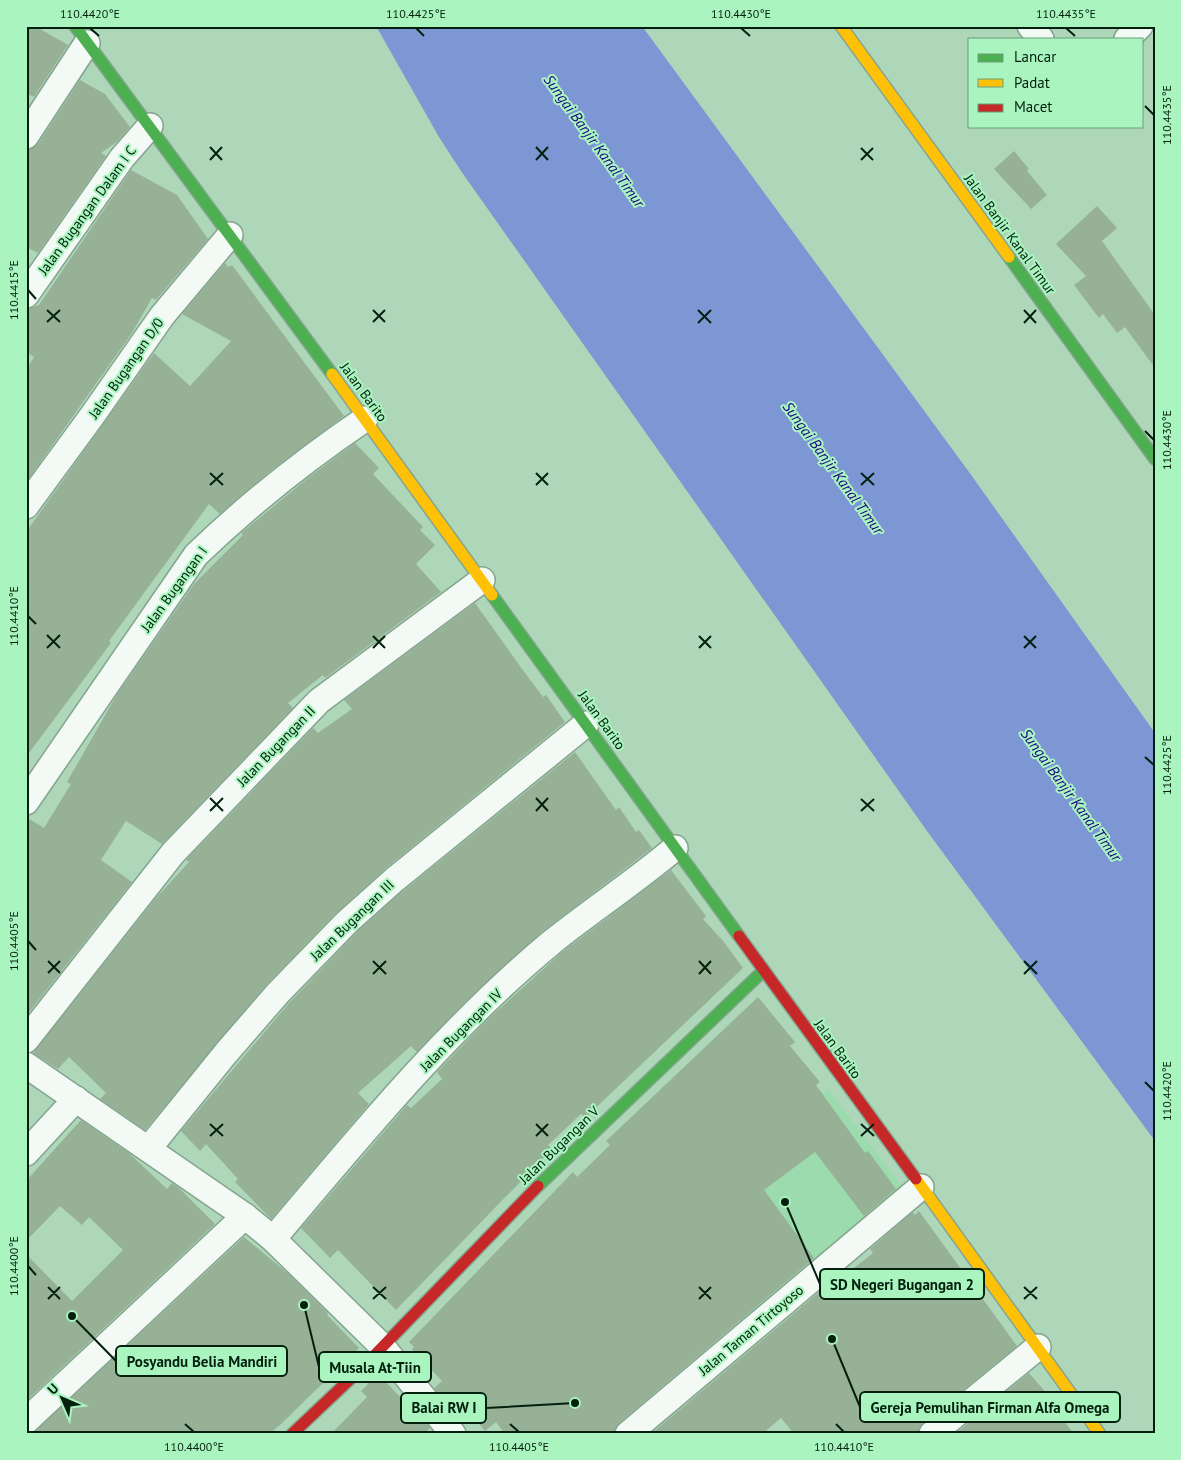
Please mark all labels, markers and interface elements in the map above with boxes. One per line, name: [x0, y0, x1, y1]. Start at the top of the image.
text: 110.4420°E: [60, 6, 120, 21]
text: 110.4425°E: [386, 6, 446, 21]
text: 110.4430°E: [711, 6, 771, 21]
text: 110.4435°E: [1036, 6, 1096, 21]
legend: [968, 38, 1144, 128]
text: Lancar: [1014, 47, 1056, 66]
water label: Sungai Banjir Kanal Timur: [540, 71, 650, 212]
text: Padat: [1014, 73, 1050, 92]
text: 110.4435°E: [1159, 85, 1174, 145]
text: Macet: [1014, 97, 1052, 116]
street label: Jalan Bugangan Dalam I C: [34, 142, 140, 279]
street label: Jalan Banjir Kanal Timur: [960, 169, 1060, 298]
text: 110.4415°E: [6, 260, 21, 320]
street label: Jalan Bugangan D/0: [84, 314, 168, 423]
street label: Jalan Barito: [336, 358, 392, 425]
water label: Sungai Banjir Kanal Timur: [779, 398, 889, 539]
text: 110.4430°E: [1159, 410, 1174, 470]
street label: Jalan Bugangan I: [136, 543, 211, 636]
text: 110.4410°E: [6, 586, 21, 646]
street label: Jalan Barito: [574, 686, 630, 753]
street label: Jalan Bugangan II: [232, 702, 319, 791]
water label: Sungai Banjir Kanal Timur: [1017, 725, 1127, 866]
text: 110.4425°E: [1159, 735, 1174, 795]
street label: Jalan Bugangan III: [306, 876, 398, 965]
text: 110.4405°E: [6, 911, 21, 971]
street label: Jalan Bugangan IV: [415, 985, 506, 1076]
street label: Jalan Barito: [810, 1015, 866, 1082]
text: 110.4420°E: [1159, 1061, 1174, 1121]
street label: Jalan Bugangan V: [514, 1102, 603, 1189]
text: 110.4400°E: [6, 1236, 21, 1296]
callout: SD Negeri Bugangan 2: [820, 1269, 984, 1299]
text: SD Negeri Bugangan 2: [830, 1275, 974, 1294]
street label: Jalan Taman Tirtoyoso: [694, 1281, 807, 1380]
callout: Posyandu Belia Mandiri: [116, 1346, 287, 1376]
text: Posyandu Belia Mandiri: [127, 1352, 277, 1371]
callout: Musala At-Tiin: [319, 1352, 431, 1382]
text: Musala At-Tiin: [329, 1358, 421, 1377]
north arrow: [38, 1372, 88, 1422]
text: U: [43, 1379, 62, 1398]
callout: Gereja Pemulihan Firman Alfa Omega: [860, 1392, 1120, 1422]
callout: Balai RW I: [401, 1393, 486, 1423]
text: Balai RW I: [411, 1398, 477, 1417]
text: Gereja Pemulihan Firman Alfa Omega: [870, 1398, 1110, 1417]
text: 110.4400°E: [164, 1439, 224, 1454]
text: 110.4405°E: [489, 1439, 549, 1454]
text: 110.4410°E: [814, 1439, 874, 1454]

